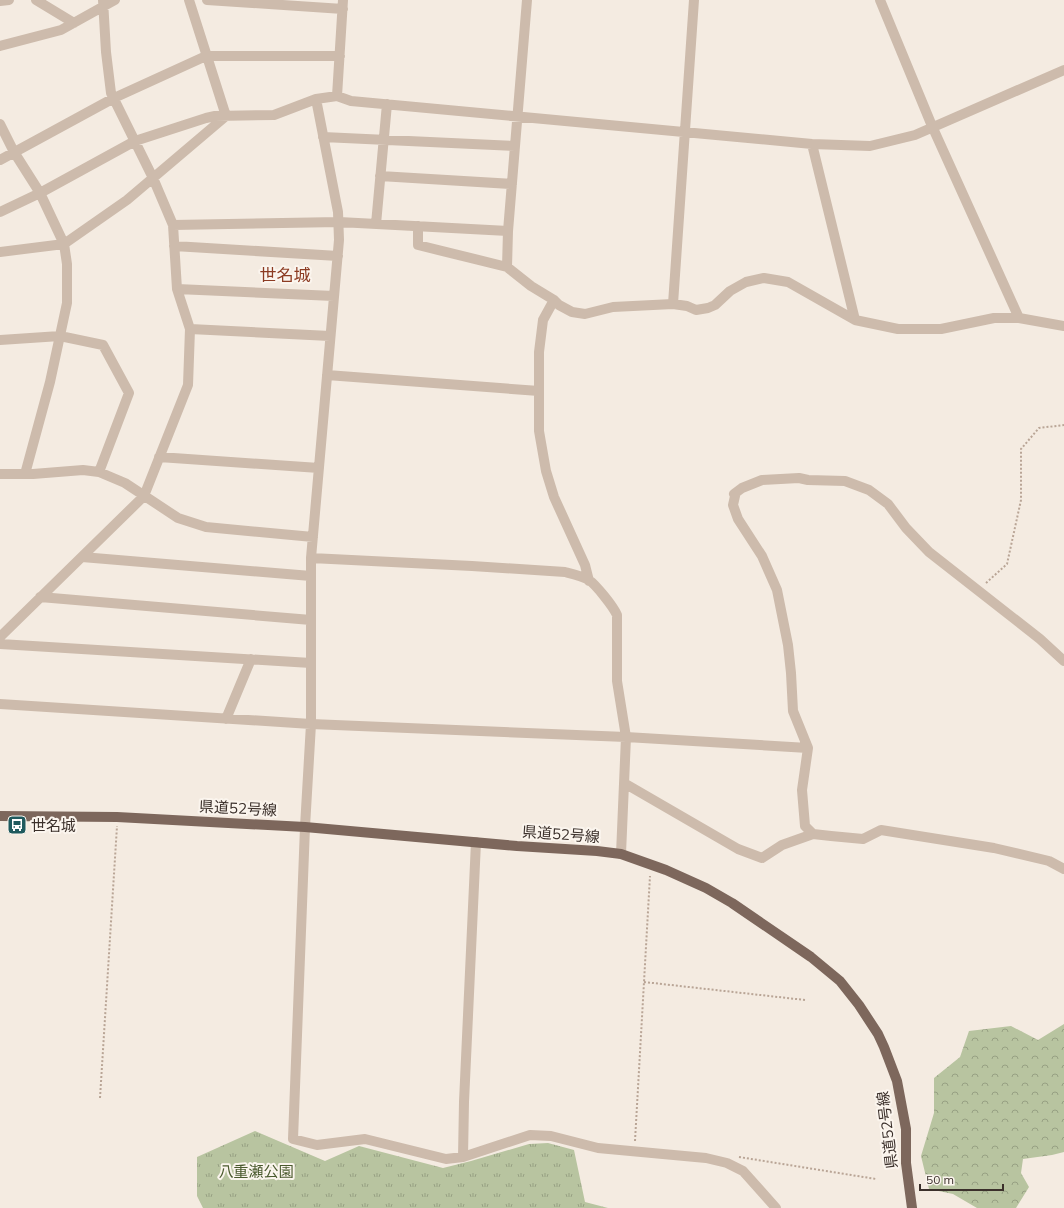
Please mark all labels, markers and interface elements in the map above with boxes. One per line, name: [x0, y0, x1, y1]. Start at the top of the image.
district label: 世名城: [260, 264, 311, 285]
street label: 県道52号線: [199, 796, 277, 820]
bus stop icon: 世名城: [6, 814, 28, 836]
place label: 世名城: [31, 816, 76, 835]
street label: 県道52号線: [521, 822, 601, 846]
street label: 県道52号線: [873, 1090, 901, 1170]
park label: 八重瀬公園: [218, 1162, 294, 1181]
scale bar: [920, 1166, 1003, 1192]
text: 50 m: [926, 1172, 954, 1187]

